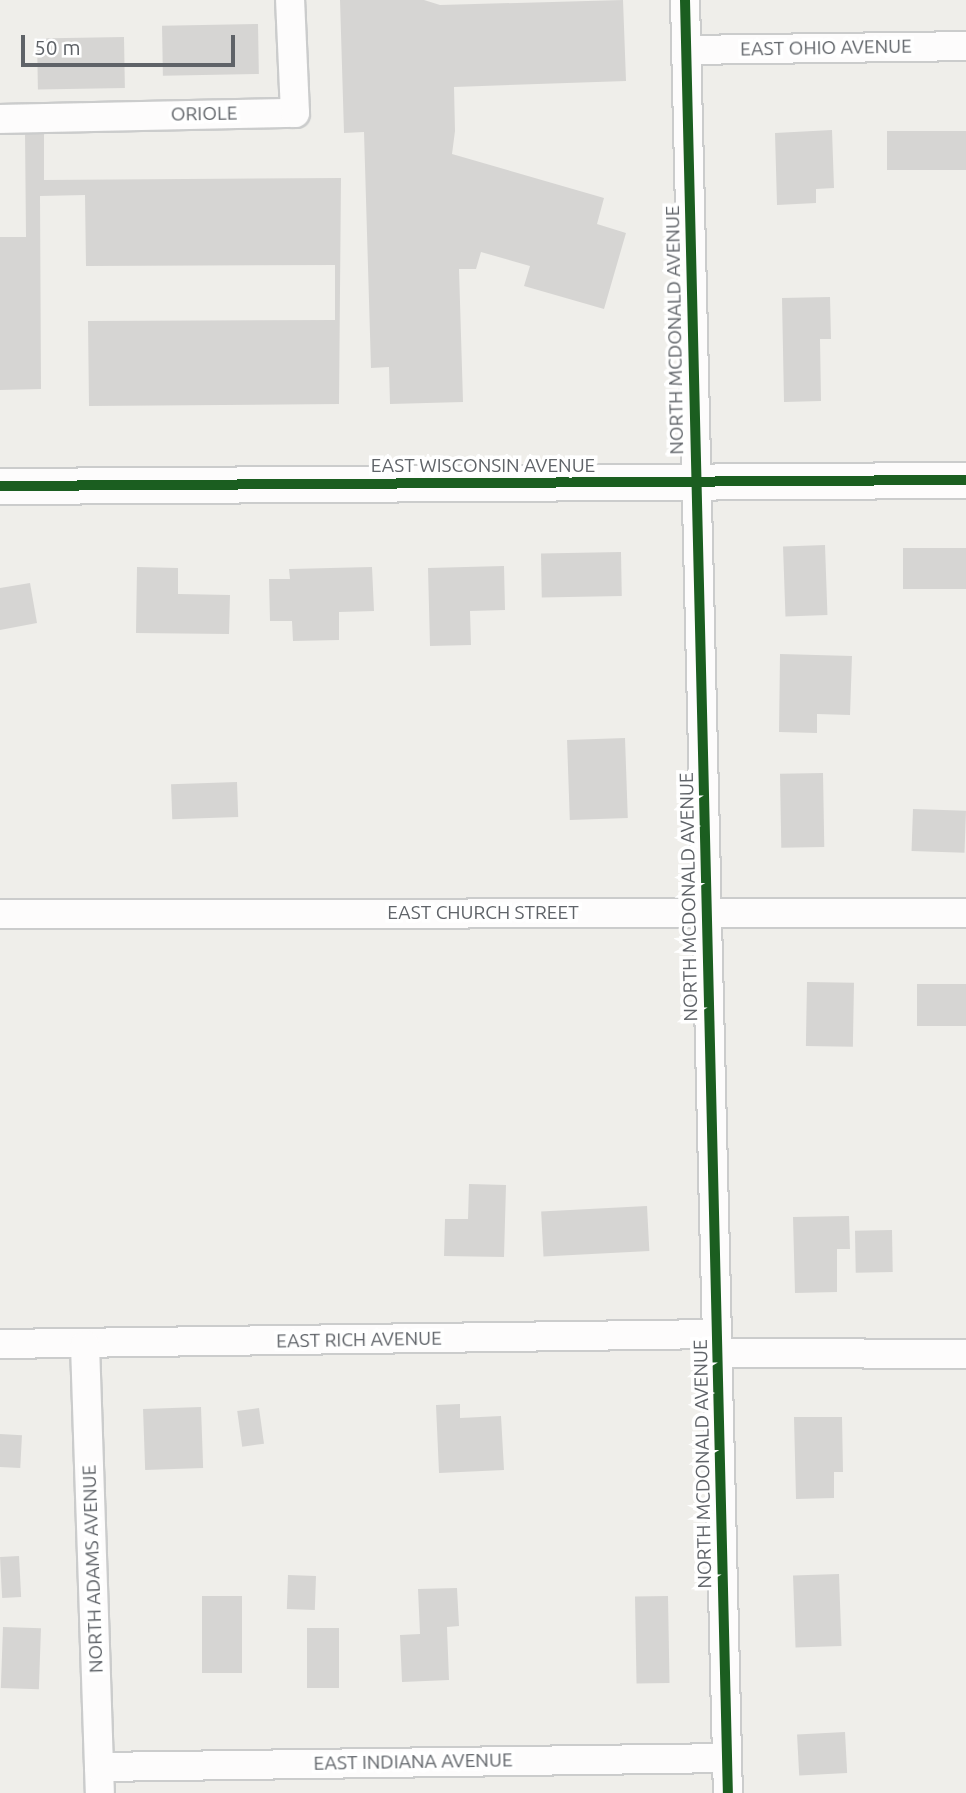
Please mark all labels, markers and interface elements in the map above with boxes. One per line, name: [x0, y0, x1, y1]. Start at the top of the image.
scale bar: [24, 21, 238, 65]
text: 50 m: [34, 35, 81, 59]
street label: EAST OHIO AVENUE: [740, 35, 912, 61]
street label: ORIOLE: [171, 102, 237, 126]
street label: NORTH MCDONALD AVENUE: [661, 205, 689, 455]
street label: EAST WISCONSIN AVENUE: [371, 455, 595, 477]
street label: NORTH MCDONALD AVENUE: [675, 772, 703, 1022]
street label: EAST CHURCH STREET: [387, 902, 579, 924]
street label: EAST RICH AVENUE: [276, 1327, 442, 1353]
street label: NORTH MCDONALD AVENUE: [689, 1339, 717, 1589]
street label: NORTH ADAMS AVENUE: [78, 1464, 108, 1674]
street label: EAST INDIANA AVENUE: [313, 1749, 513, 1775]

